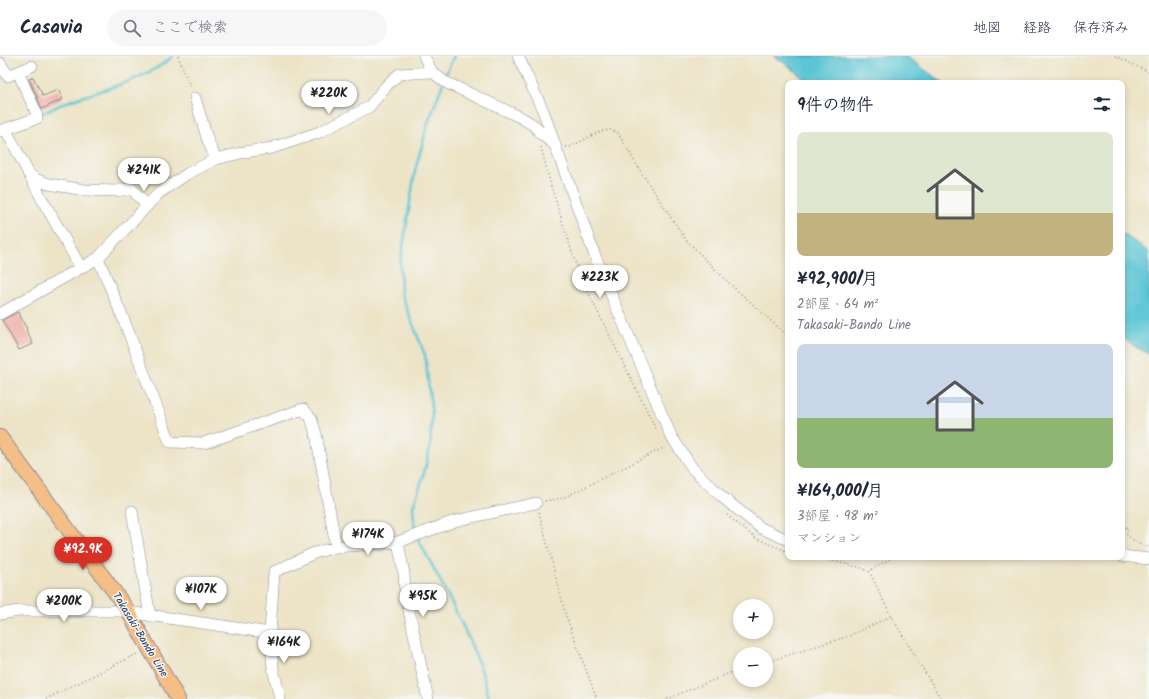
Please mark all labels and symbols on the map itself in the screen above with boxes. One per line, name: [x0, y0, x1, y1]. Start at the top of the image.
pin: ¥220K: [301, 81, 357, 115]
pin: ¥241K: [116, 158, 172, 192]
pin: ¥223K: [572, 265, 628, 299]
pin: ¥174K: [340, 522, 396, 556]
pin: ¥92.9K: [50, 537, 116, 571]
pin: ¥107K: [173, 577, 229, 611]
pin: ¥95K: [399, 584, 447, 618]
pin: ¥200K: [36, 589, 92, 623]
street label: Takasaki-Bando Line: [107, 589, 173, 681]
pin: ¥164K: [256, 630, 312, 664]

